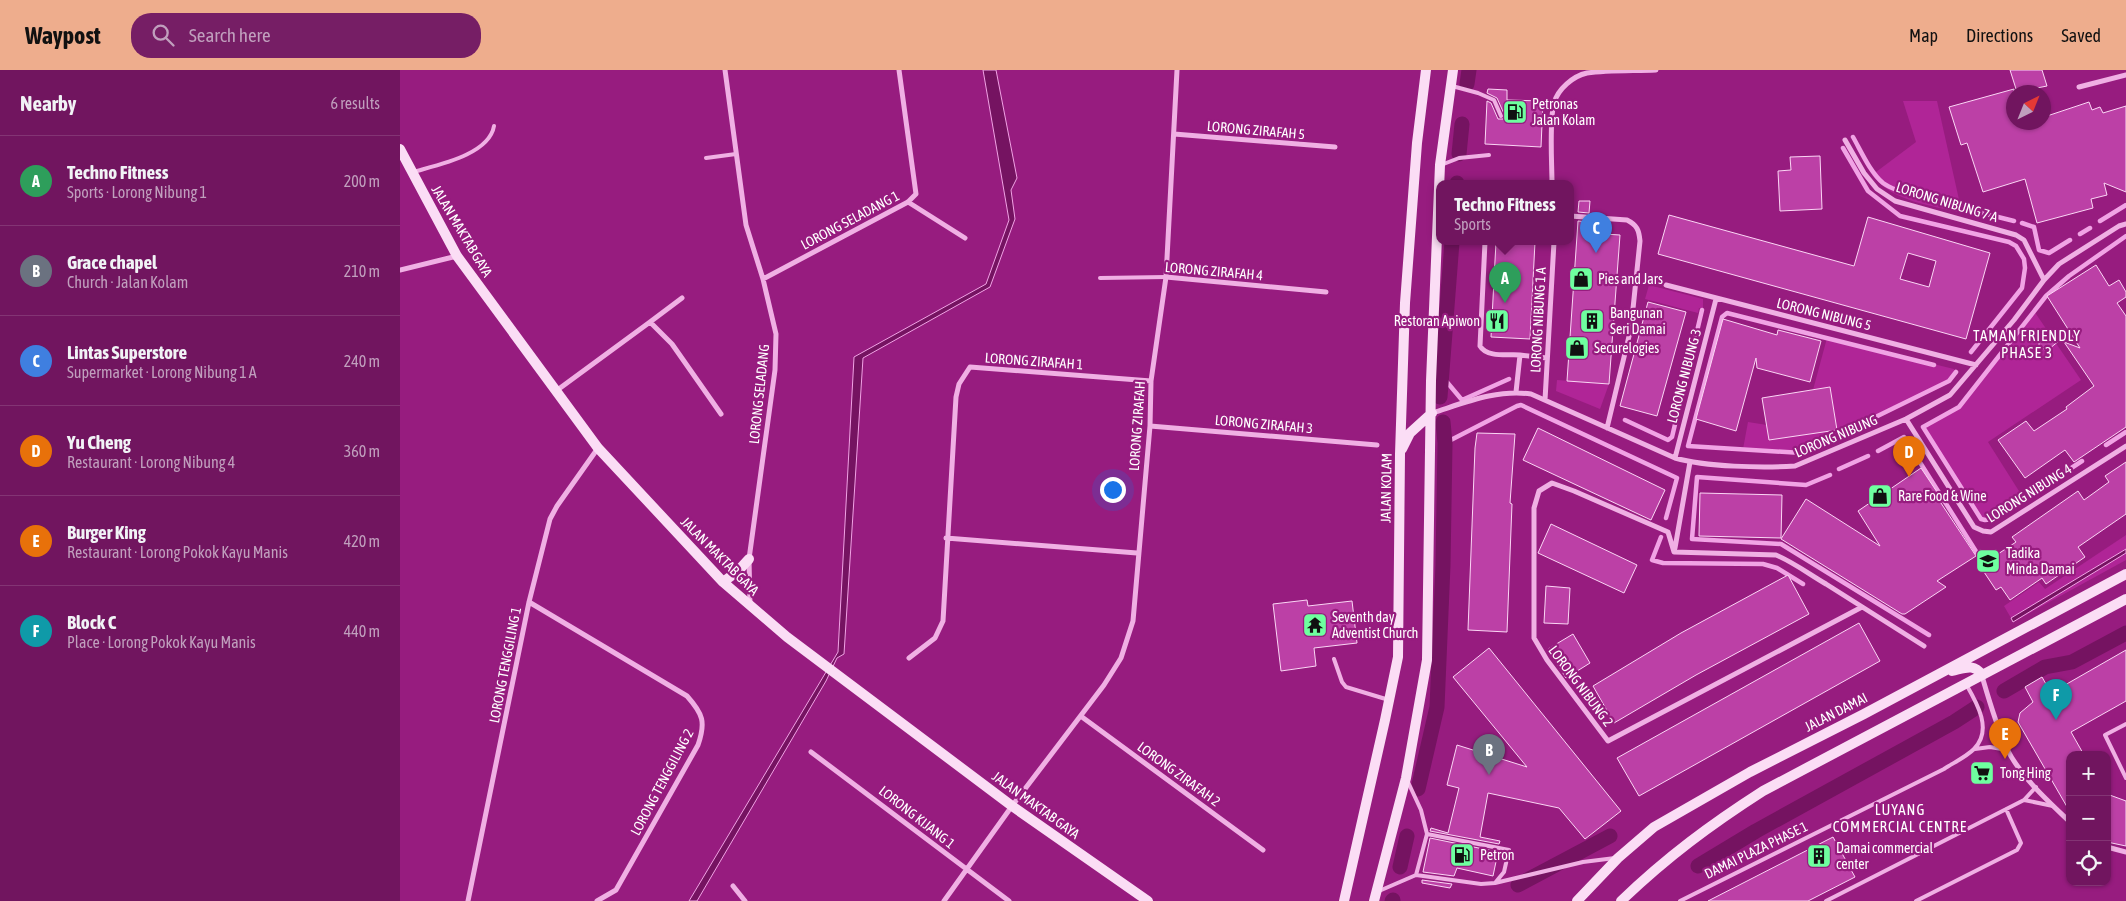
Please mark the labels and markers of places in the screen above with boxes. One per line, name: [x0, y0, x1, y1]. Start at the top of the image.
place label: Petronas Jalan Kolam: [1532, 96, 1595, 128]
fuel station icon: Petronas Jalan Kolam: [1502, 99, 1528, 125]
pin: C: [1580, 212, 1612, 253]
pin: A: [1489, 262, 1521, 303]
shop icon: Pies and Jars: [1568, 266, 1594, 292]
place label: Pies and Jars: [1598, 271, 1663, 287]
place label: Bangunan Seri Damai: [1610, 305, 1666, 337]
restaurant icon: Restoran Apiwon: [1484, 308, 1510, 334]
building icon: Bangunan Seri Damai: [1579, 308, 1605, 334]
place label: Restoran Apiwon: [1394, 313, 1480, 329]
shop icon: Securelogies: [1564, 335, 1590, 361]
place label: Securelogies: [1594, 340, 1659, 356]
pin: D: [1893, 436, 1925, 477]
shop icon: Rare Food & Wine: [1867, 483, 1893, 509]
place label: Rare Food & Wine: [1898, 488, 1987, 504]
place label: Tadika Minda Damai: [2006, 545, 2075, 577]
school or university icon: Tadika Minda Damai: [1975, 548, 2001, 574]
place label: Seventh day Adventist Church: [1332, 609, 1418, 641]
temple icon: Seventh day Adventist Church: [1302, 612, 1328, 638]
pin: F: [2040, 679, 2072, 720]
pin: E: [1989, 718, 2021, 759]
pin: B: [1473, 734, 1505, 775]
supermarket icon: Tong Hing: [1969, 760, 1995, 786]
place label: Tong Hing: [2000, 765, 2051, 781]
place label: Damai commercial center: [1836, 840, 1933, 872]
fuel station icon: Petron: [1449, 842, 1475, 868]
building icon: Damai commercial center: [1806, 843, 1832, 869]
place label: Petron: [1480, 847, 1515, 863]

